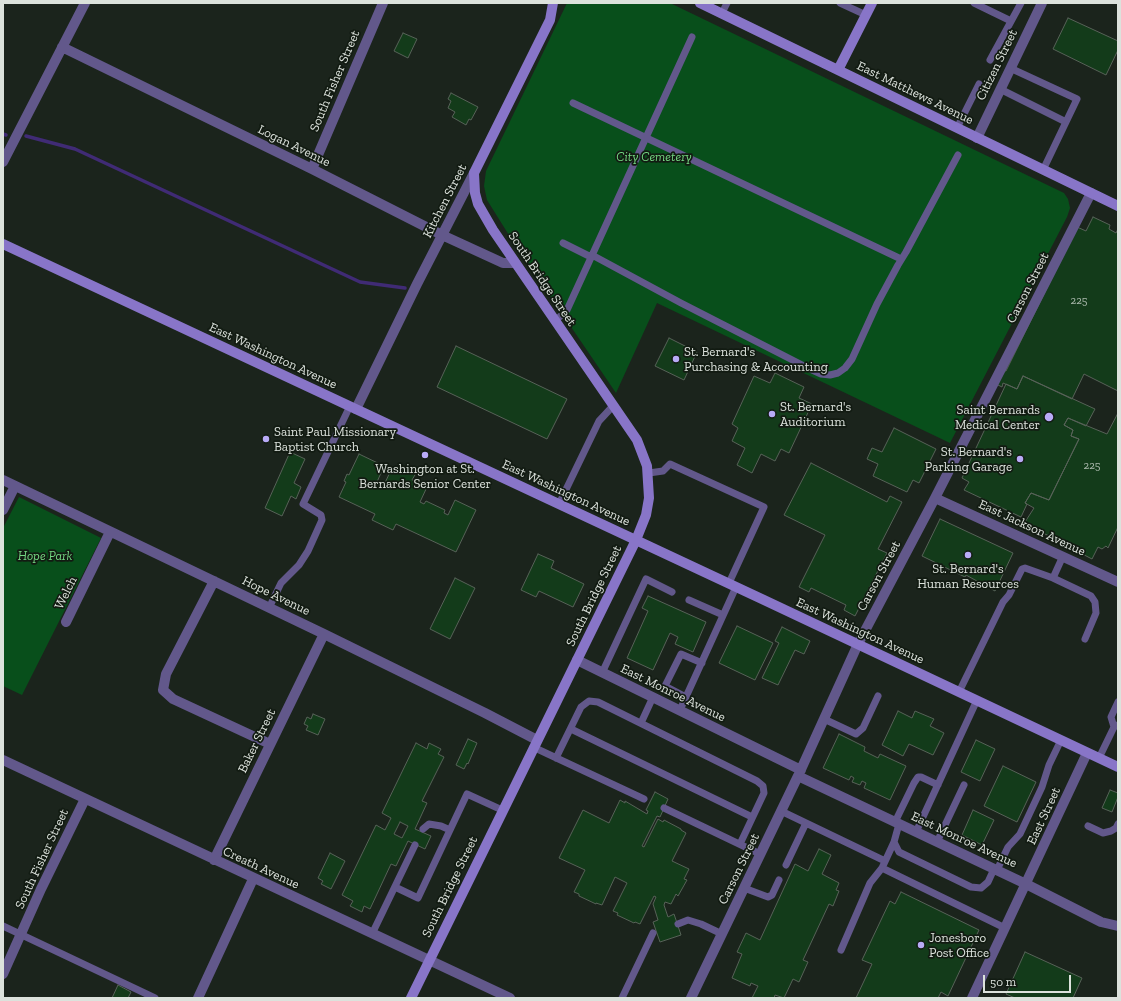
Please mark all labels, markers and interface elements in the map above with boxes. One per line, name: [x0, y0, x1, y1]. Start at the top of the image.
street label: Citizen Street: [973, 27, 1021, 103]
street label: South Fisher Street: [307, 28, 363, 134]
street label: East Matthews Avenue: [854, 58, 976, 128]
street label: Logan Avenue: [255, 122, 333, 170]
park label: City Cemetery: [616, 149, 692, 165]
street label: Kitchen Street: [420, 161, 470, 241]
street label: South Bridge Street: [505, 229, 579, 329]
street label: Carson Street: [1004, 250, 1052, 326]
house number: 225: [1071, 294, 1087, 308]
street label: East Washington Avenue: [206, 319, 340, 393]
place label: St. Bernard's Purchasing & Accounting: [684, 344, 828, 375]
marker: St. Bernard's Purchasing & Accounting: [671, 354, 681, 364]
place label: St. Bernard's Auditorium: [780, 399, 851, 430]
place label: Saint Bernards Medical Center: [955, 402, 1040, 433]
marker: St. Bernard's Auditorium: [767, 409, 777, 419]
marker: Saint Bernards Medical Center: [1043, 411, 1055, 423]
place label: Saint Paul Missionary Baptist Church: [274, 424, 396, 455]
marker: Saint Paul Missionary Baptist Church: [261, 434, 271, 444]
place label: St. Bernard's Parking Garage: [925, 444, 1012, 475]
marker: Washington at St. Bernards Senior Center: [420, 450, 430, 460]
marker: St. Bernard's Parking Garage: [1015, 454, 1025, 464]
street label: East Washington Avenue: [499, 456, 633, 530]
house number: 225: [1084, 459, 1100, 473]
place label: Washington at St. Bernards Senior Center: [359, 461, 491, 492]
street label: East Jackson Avenue: [976, 496, 1088, 560]
street label: Carson Street: [854, 538, 904, 614]
street label: South Bridge Street: [563, 543, 625, 649]
park label: Hope Park: [18, 548, 72, 564]
marker: St. Bernard's Human Resources: [963, 550, 973, 560]
place label: St. Bernard's Human Resources: [917, 561, 1019, 592]
street label: Hope Avenue: [240, 573, 312, 619]
street label: Welch: [51, 574, 81, 612]
street label: East Washington Avenue: [793, 594, 927, 668]
street label: East Monroe Avenue: [618, 661, 728, 725]
street label: Baker Street: [235, 706, 279, 776]
street label: East Street: [1024, 785, 1064, 847]
street label: South Fisher Street: [12, 806, 72, 912]
street label: East Monroe Avenue: [909, 809, 1019, 871]
street label: Carson Street: [715, 831, 763, 907]
street label: South Bridge Street: [419, 834, 481, 940]
street label: Creath Avenue: [220, 844, 302, 892]
place label: Jonesboro Post Office: [929, 930, 989, 961]
marker: Jonesboro Post Office: [916, 940, 926, 950]
scale bar: [985, 967, 1073, 993]
text: 50 m: [990, 975, 1016, 989]

